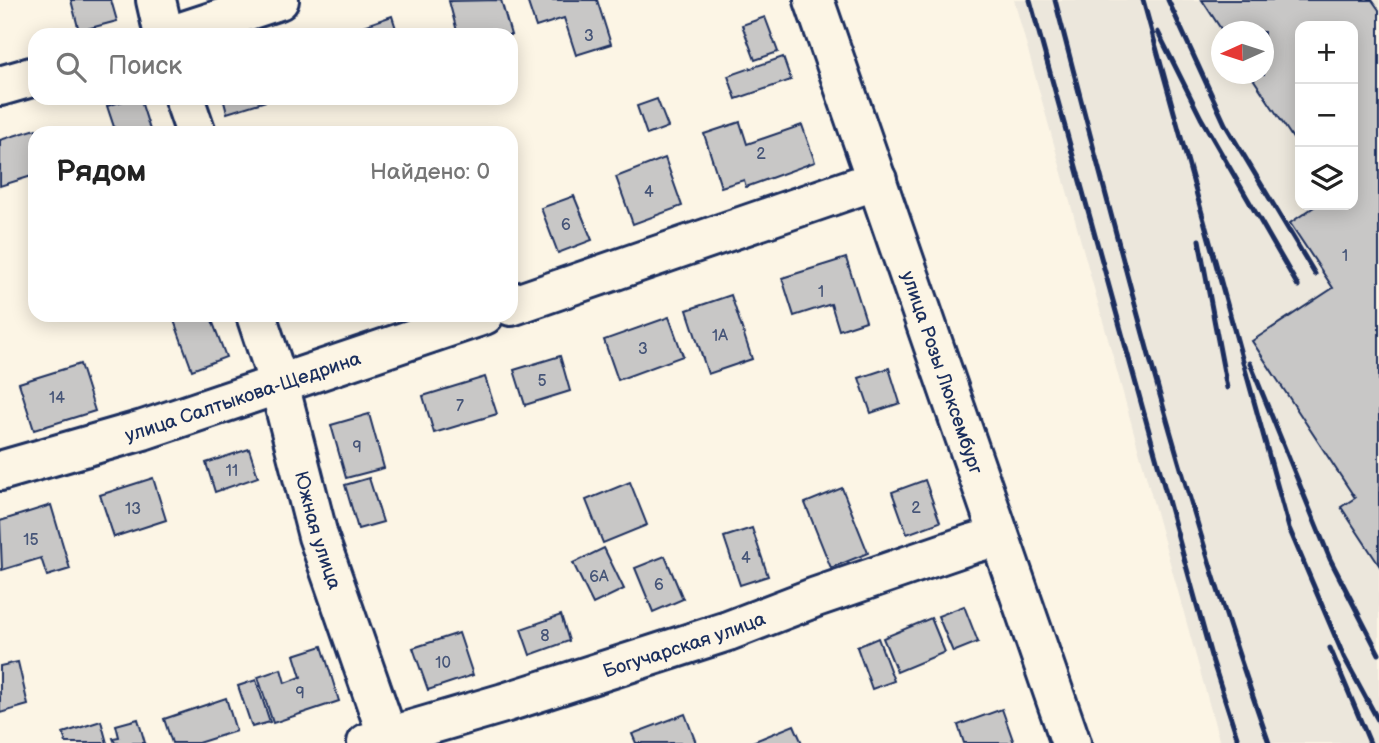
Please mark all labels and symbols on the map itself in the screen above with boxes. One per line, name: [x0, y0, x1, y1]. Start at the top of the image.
north arrow: [1211, 21, 1274, 84]
house number: 3: [584, 27, 594, 46]
house number: 2: [756, 145, 766, 164]
house number: 4: [644, 183, 654, 202]
house number: 6: [561, 216, 571, 235]
house number: 1: [1342, 247, 1348, 266]
street label: улица Розы Люксембург: [896, 268, 987, 478]
house number: 1: [818, 283, 824, 302]
house number: 1А: [712, 327, 728, 346]
house number: 3: [638, 340, 648, 359]
street label: улица Салтыкова-Щедрина: [123, 347, 364, 448]
house number: 5: [537, 372, 547, 391]
house number: 14: [49, 389, 65, 408]
house number: 7: [456, 397, 464, 416]
house number: 9: [352, 438, 362, 457]
house number: 11: [226, 462, 238, 481]
street label: Южная улица: [289, 469, 346, 593]
house number: 2: [911, 499, 921, 518]
house number: 13: [125, 500, 141, 519]
house number: 15: [23, 531, 39, 550]
house number: 4: [741, 549, 751, 568]
house number: 6А: [589, 568, 609, 587]
house number: 6: [654, 576, 664, 595]
street label: Богучарская улица: [600, 608, 769, 683]
house number: 8: [540, 627, 550, 646]
house number: 10: [435, 654, 451, 673]
house number: 9: [295, 684, 305, 703]

